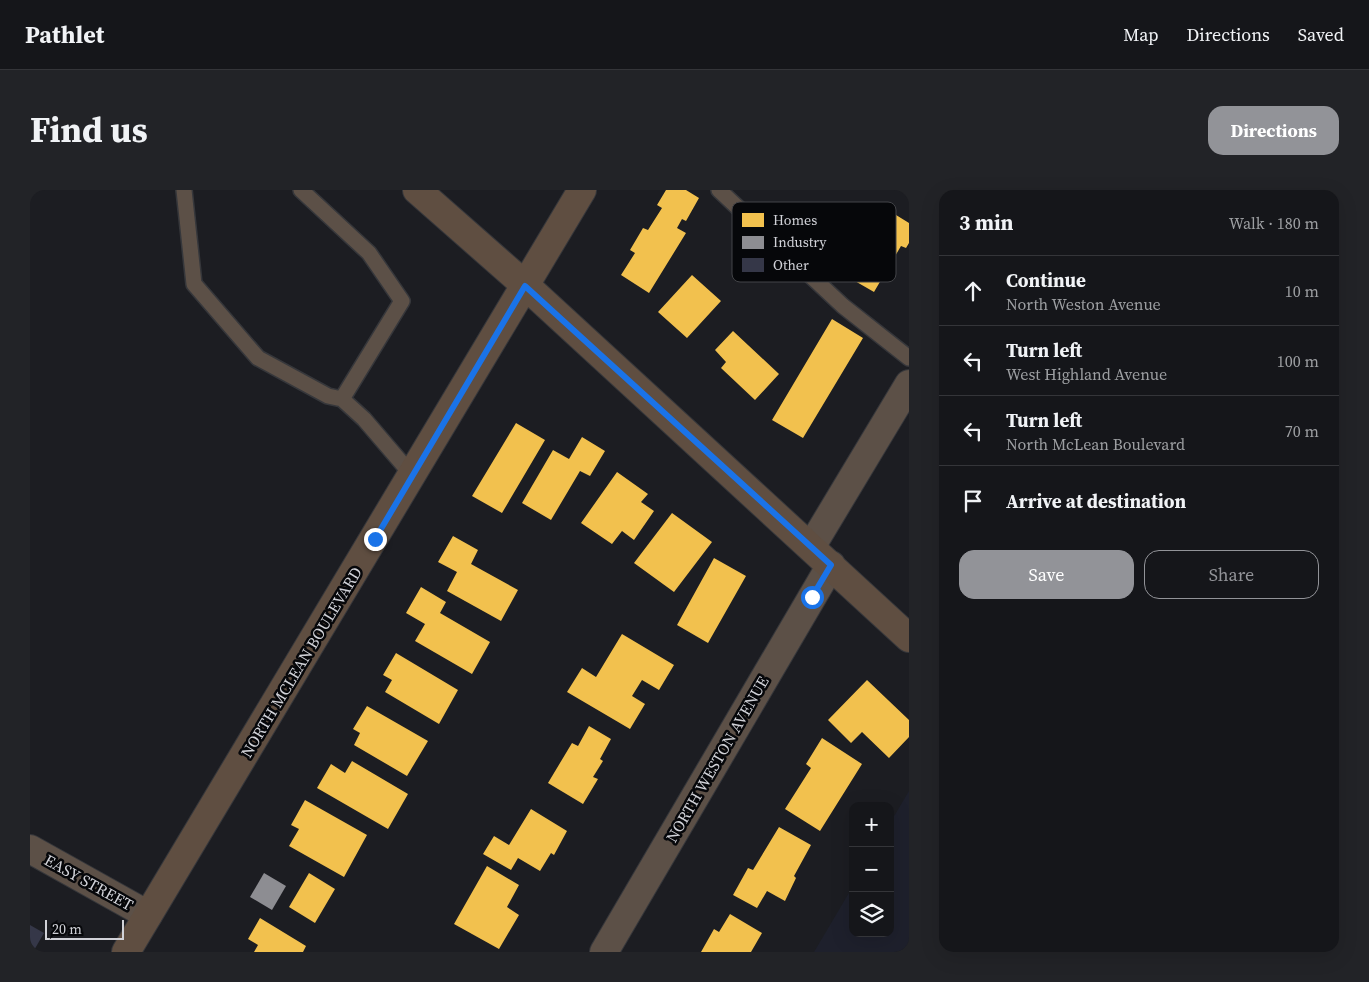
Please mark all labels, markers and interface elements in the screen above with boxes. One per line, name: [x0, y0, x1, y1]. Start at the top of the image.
text: Pathlet: [25, 18, 104, 51]
text: Map: [1123, 22, 1159, 47]
text: Directions: [1187, 22, 1270, 47]
text: Saved: [1298, 22, 1344, 47]
text: Find us: [30, 106, 148, 154]
button: Directions: [1208, 106, 1339, 155]
legend: [732, 202, 896, 282]
text: 3 min: [959, 208, 1014, 237]
text: Homes: [773, 210, 817, 230]
text: Walk · 180 m: [1229, 212, 1319, 234]
text: Industry: [773, 232, 827, 252]
text: Other: [773, 255, 809, 275]
text: Continue: [1006, 267, 1086, 293]
icon: ahead: [959, 277, 987, 305]
text: 10 m: [1285, 280, 1319, 302]
text: North Weston Avenue: [1006, 293, 1161, 315]
text: Turn left: [1006, 337, 1082, 363]
icon: left: [959, 347, 987, 375]
text: 100 m: [1277, 350, 1319, 372]
text: West Highland Avenue: [1006, 363, 1167, 385]
text: Turn left: [1006, 407, 1082, 433]
icon: left: [959, 417, 987, 445]
text: 70 m: [1285, 420, 1319, 442]
text: North McLean Boulevard: [1006, 433, 1185, 455]
icon: arrive: [959, 487, 987, 515]
text: Arrive at destination: [1006, 488, 1186, 514]
route end: [364, 528, 387, 551]
button: Save: [959, 550, 1134, 599]
button: Share: [1144, 550, 1319, 599]
street label: NORTH MCLEAN BOULEVARD: [235, 562, 367, 762]
route start: [801, 586, 824, 609]
street label: NORTH WESTON AVENUE: [660, 672, 774, 846]
map controls: [849, 802, 894, 937]
button: +: [849, 802, 894, 847]
button: −: [849, 847, 894, 892]
street label: EASY STREET: [41, 849, 138, 916]
button: layers: [849, 892, 894, 937]
scale bar: [45, 917, 124, 940]
text: 20 m: [52, 919, 82, 939]

